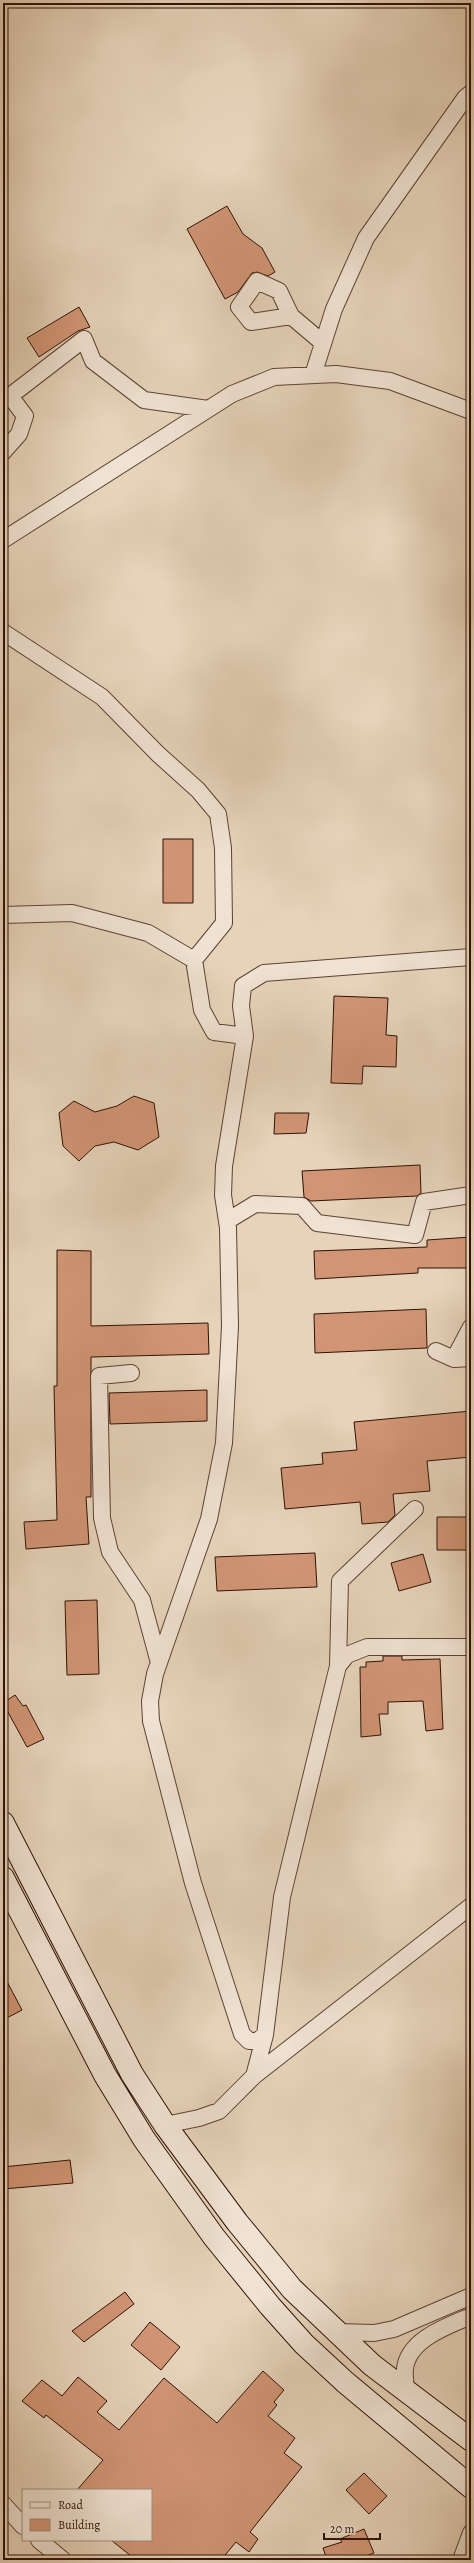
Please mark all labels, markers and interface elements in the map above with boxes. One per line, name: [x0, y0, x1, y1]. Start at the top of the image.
legend: [22, 2489, 152, 2541]
text: Road: [58, 2497, 84, 2513]
scale bar: [324, 2515, 380, 2541]
text: Building: [58, 2517, 100, 2533]
text: 20 m: [330, 2521, 354, 2537]

